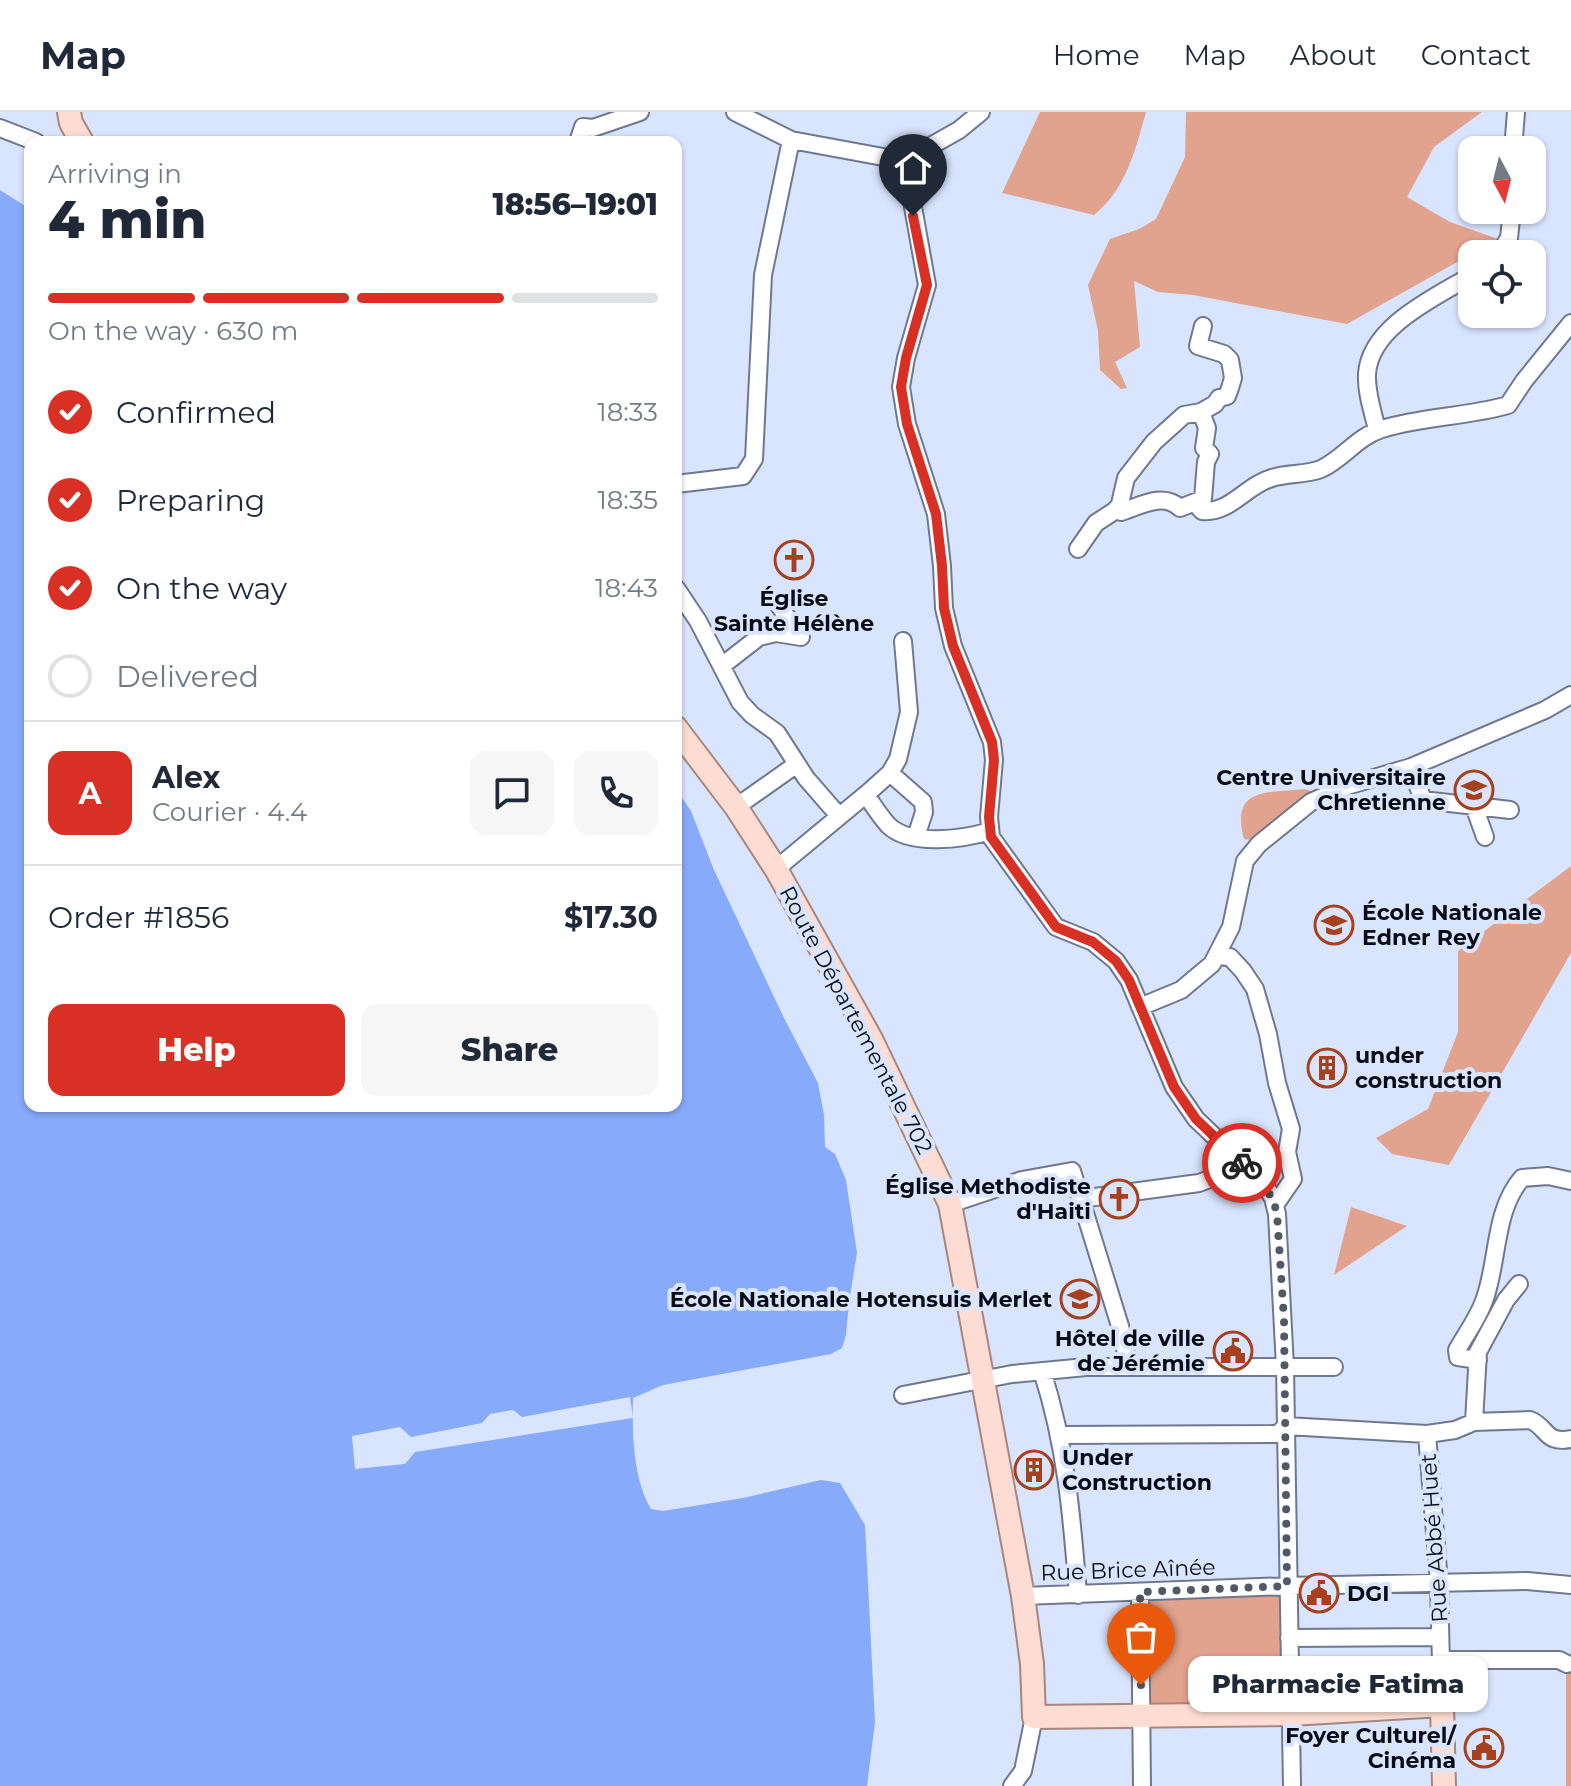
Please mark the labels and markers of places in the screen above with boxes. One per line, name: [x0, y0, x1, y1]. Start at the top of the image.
pin: [879, 134, 947, 216]
church icon: Église Sainte Hélène: [773, 539, 815, 581]
place label: Église Sainte Hélène: [714, 585, 874, 637]
place label: Centre Universitaire Chretienne: [1216, 764, 1446, 816]
school or university icon: Centre Universitaire Chretienne: [1453, 769, 1495, 811]
place label: École Nationale Edner Rey: [1362, 899, 1542, 951]
school or university icon: École Nationale Edner Rey: [1313, 904, 1355, 946]
place label: under construction: [1355, 1042, 1502, 1094]
building icon: under construction: [1306, 1047, 1348, 1089]
place label: Église Methodiste d'Haiti: [885, 1173, 1091, 1225]
church icon: Église Methodiste d'Haiti: [1098, 1178, 1140, 1220]
school or university icon: École Nationale Hotensuis Merlet: [1059, 1278, 1101, 1320]
place label: École Nationale Hotensuis Merlet: [670, 1286, 1052, 1313]
place label: Hôtel de ville de Jérémie: [1055, 1325, 1205, 1377]
public building icon: Hôtel de ville de Jérémie: [1212, 1330, 1254, 1372]
place label: Under Construction: [1062, 1444, 1212, 1496]
building icon: Under Construction: [1013, 1449, 1055, 1491]
public building icon: DGI: [1298, 1572, 1340, 1614]
place label: DGI: [1347, 1580, 1389, 1607]
pin: [1107, 1603, 1175, 1685]
callout: Pharmacie Fatima: [1189, 1657, 1489, 1713]
place label: Foyer Culturel/ Cinéma: [1285, 1722, 1457, 1774]
public building icon: Foyer Culturel/ Cinéma: [1463, 1727, 1505, 1769]

